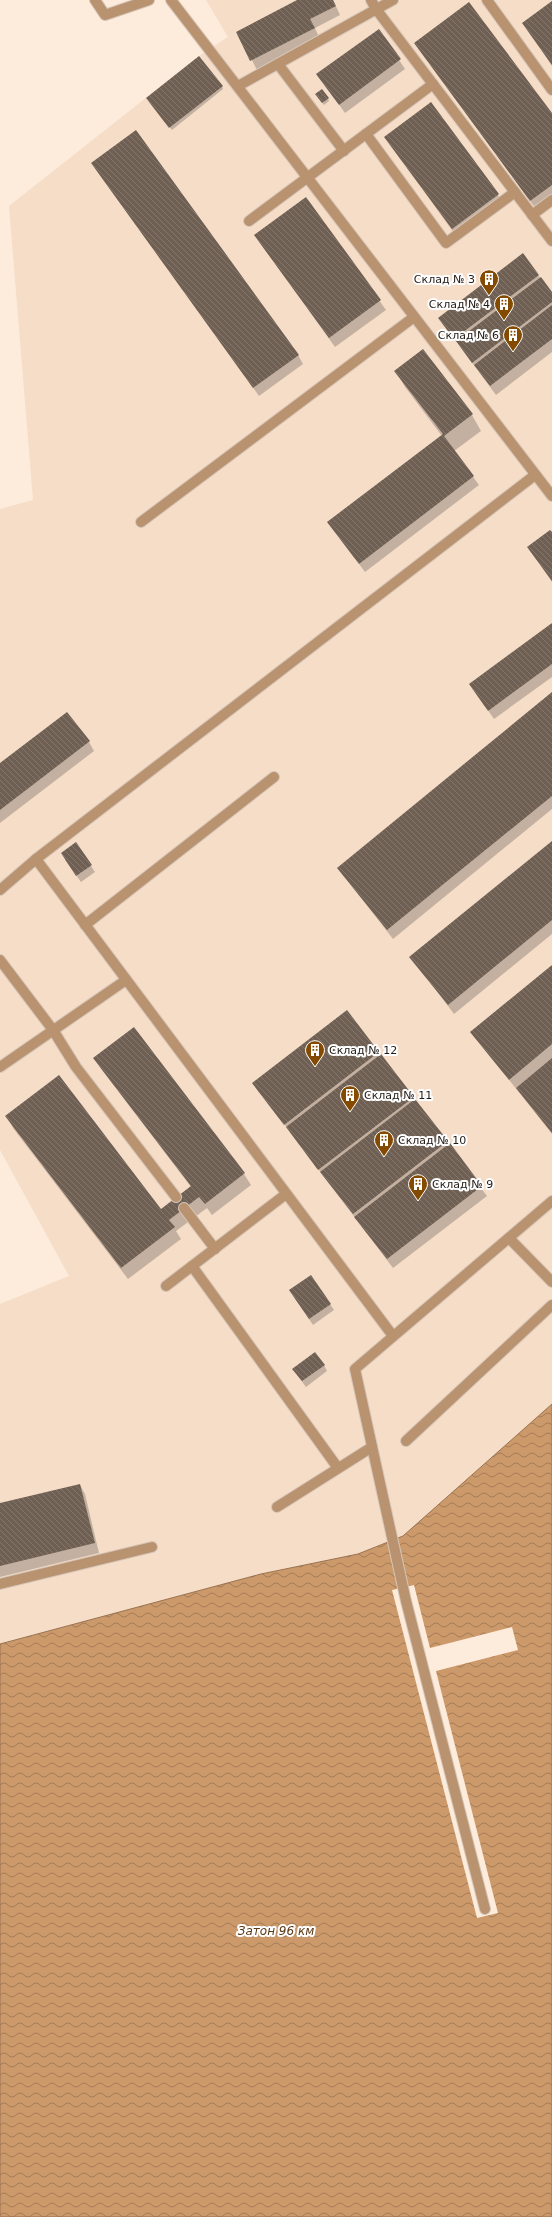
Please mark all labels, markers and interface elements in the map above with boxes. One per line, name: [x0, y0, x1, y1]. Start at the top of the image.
building icon: Склад № 3: [478, 268, 500, 296]
place label: Склад № 3: [414, 273, 475, 286]
building icon: Склад № 4: [493, 293, 515, 321]
place label: Склад № 4: [429, 298, 490, 311]
building icon: Склад № 6: [502, 324, 524, 352]
place label: Склад № 6: [438, 329, 499, 342]
building icon: Склад № 12: [304, 1039, 326, 1067]
place label: Склад № 12: [329, 1044, 397, 1057]
building icon: Склад № 11: [339, 1084, 361, 1112]
place label: Склад № 11: [364, 1089, 432, 1102]
building icon: Склад № 10: [373, 1129, 395, 1157]
place label: Склад № 10: [398, 1134, 466, 1147]
building icon: Склад № 9: [407, 1173, 429, 1201]
place label: Склад № 9: [432, 1178, 493, 1191]
water label: Затон 96 км: [238, 1924, 314, 1938]

